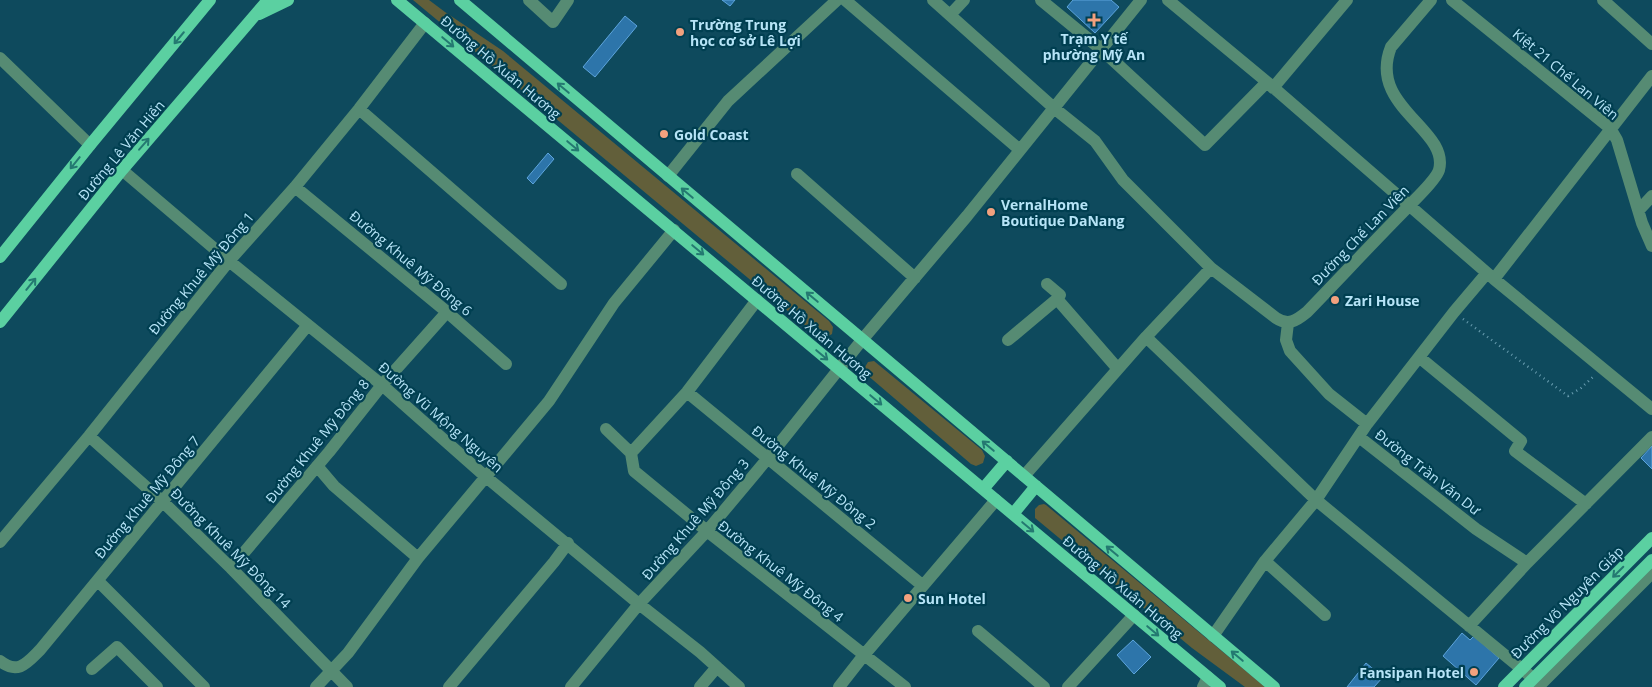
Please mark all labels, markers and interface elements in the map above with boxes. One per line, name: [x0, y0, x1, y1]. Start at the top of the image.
street label: Đường Hồ Xuân Hương: [437, 11, 565, 123]
marker: Trạm Y tế phường Mỹ An: [1087, 13, 1101, 27]
place label: Trường Trung học cơ sở Lê Lợi: [690, 15, 801, 50]
street label: Kiệt 21 Chế Lan Viên: [1509, 24, 1623, 124]
marker: Trường Trung học cơ sở Lê Lợi: [674, 26, 686, 38]
place label: Trạm Y tế phường Mỹ An: [1043, 29, 1145, 64]
one-way arrow: [173, 31, 184, 44]
one-way arrow: [441, 37, 454, 48]
one-way arrow: [556, 82, 569, 94]
street label: Đường Lê Văn Hiến: [73, 96, 169, 204]
place label: Gold Coast: [674, 125, 749, 144]
marker: Gold Coast: [658, 128, 670, 140]
one-way arrow: [138, 138, 150, 151]
one-way arrow: [566, 141, 579, 152]
one-way arrow: [70, 156, 81, 169]
street label: Đường Chế Lan Viên: [1307, 181, 1413, 289]
one-way arrow: [681, 187, 694, 198]
place label: VernalHome Boutique DaNang: [1001, 195, 1124, 230]
street label: Đường Khuê Mỹ Đông 6: [346, 206, 476, 320]
marker: VernalHome Boutique DaNang: [985, 206, 997, 218]
street label: Đường Khuê Mỹ Đông 1: [144, 208, 258, 338]
one-way arrow: [691, 245, 704, 256]
street label: Đường Hồ Xuân Hương: [748, 271, 876, 383]
one-way arrow: [25, 278, 36, 291]
one-way arrow: [805, 291, 818, 303]
place label: Zari House: [1345, 291, 1420, 310]
marker: Zari House: [1329, 294, 1341, 306]
one-way arrow: [815, 349, 828, 360]
street label: Đường Vũ Mộng Nguyên: [375, 358, 507, 476]
street label: Đường Khuê Mỹ Đông 8: [261, 375, 373, 507]
one-way arrow: [870, 395, 883, 406]
street label: Đường Khuê Mỹ Đông 2: [748, 421, 880, 533]
street label: Đường Trần Văn Dư: [1371, 425, 1485, 520]
street label: Đường Khuê Mỹ Đông 7: [90, 432, 204, 562]
one-way arrow: [982, 440, 995, 451]
street label: Đường Khuê Mỹ Đông 3: [637, 454, 753, 584]
street label: Đường Khuê Mỹ Đông 14: [167, 484, 295, 612]
street label: Đường Khuê Mỹ Đông 4: [714, 516, 848, 626]
one-way arrow: [1021, 521, 1034, 532]
street label: Đường Hồ Xuân Hương: [1059, 531, 1187, 643]
street label: Đường Võ Nguyên Giáp: [1507, 542, 1627, 662]
one-way arrow: [1106, 545, 1119, 556]
one-way arrow: [1612, 566, 1624, 578]
place label: Sun Hotel: [918, 589, 986, 608]
marker: Sun Hotel: [902, 592, 914, 604]
one-way arrow: [1146, 625, 1159, 637]
one-way arrow: [1230, 650, 1243, 661]
place label: Fansipan Hotel: [1359, 663, 1464, 682]
marker: Fansipan Hotel: [1468, 666, 1480, 678]

